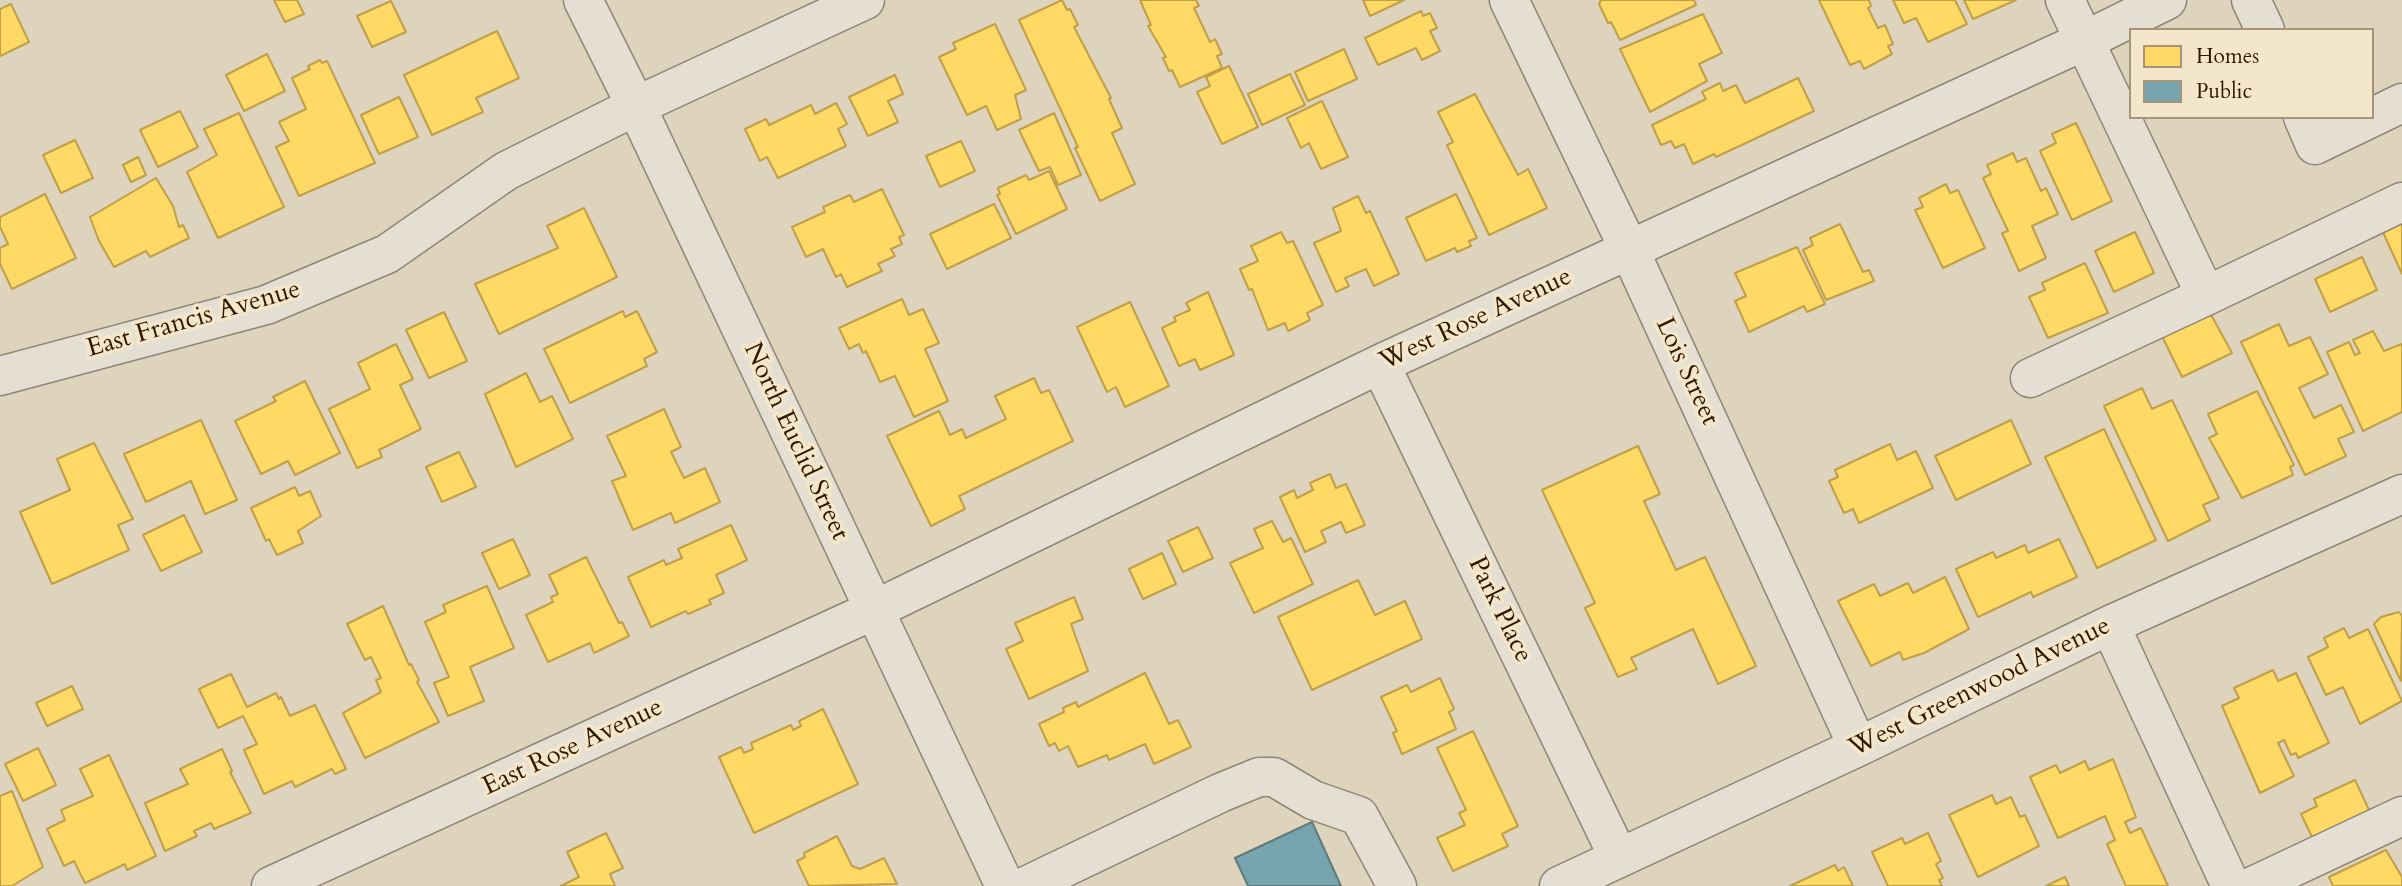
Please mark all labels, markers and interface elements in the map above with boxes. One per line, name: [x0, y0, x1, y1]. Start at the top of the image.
legend: [2129, 28, 2374, 119]
text: Homes: [2196, 42, 2259, 71]
text: Public: [2196, 77, 2252, 106]
street label: West Rose Avenue: [1375, 262, 1577, 378]
street label: East Francis Avenue: [84, 275, 304, 365]
street label: Lois Street: [1647, 313, 1725, 431]
street label: North Euclid Street: [736, 338, 854, 546]
street label: Park Place: [1460, 552, 1538, 668]
street label: West Greenwood Avenue: [1844, 611, 2116, 765]
street label: East Rose Avenue: [478, 693, 668, 803]

